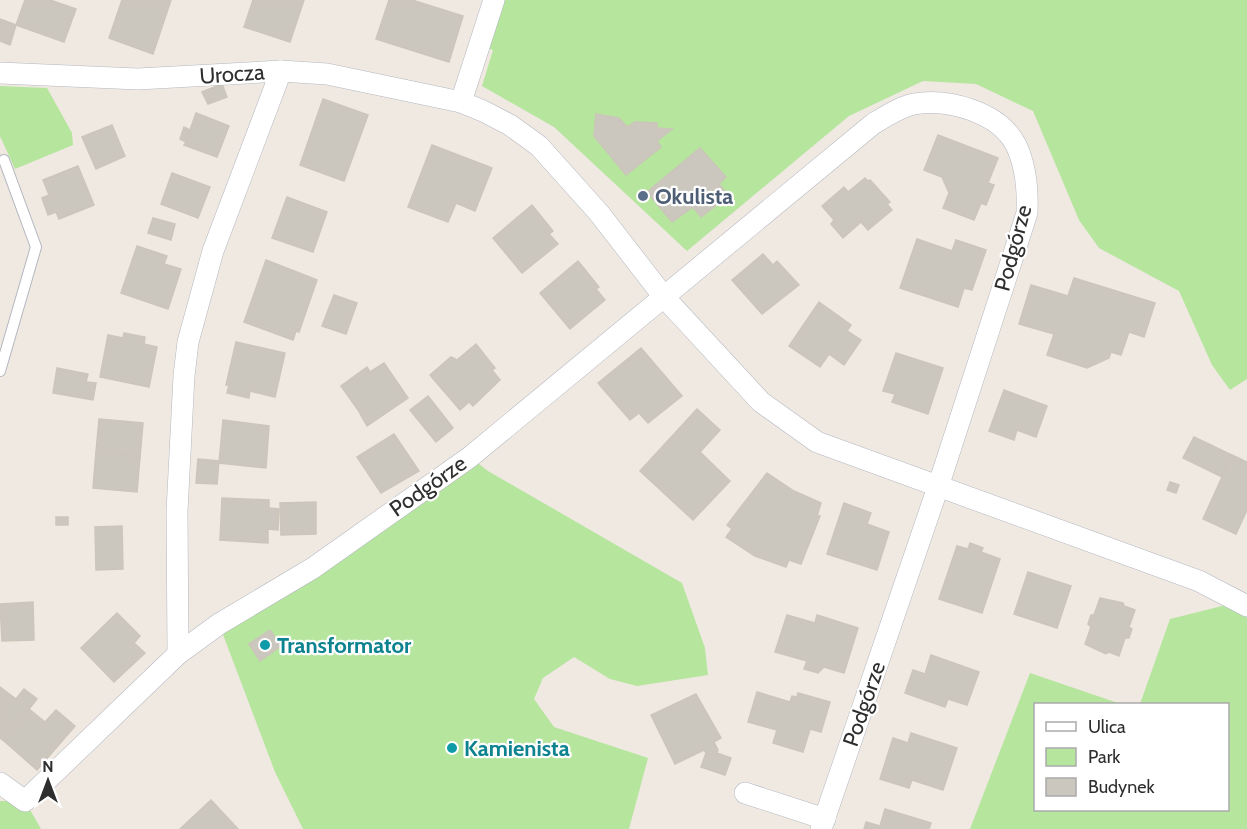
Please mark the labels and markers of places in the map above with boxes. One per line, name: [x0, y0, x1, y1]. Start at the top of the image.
place label: Okulista: [655, 183, 733, 210]
marker: Okulista: [636, 189, 650, 203]
place label: Transformator: [277, 632, 412, 659]
marker: Transformator: [258, 638, 272, 652]
place label: Kamienista: [464, 735, 570, 762]
marker: Kamienista: [445, 741, 459, 755]

